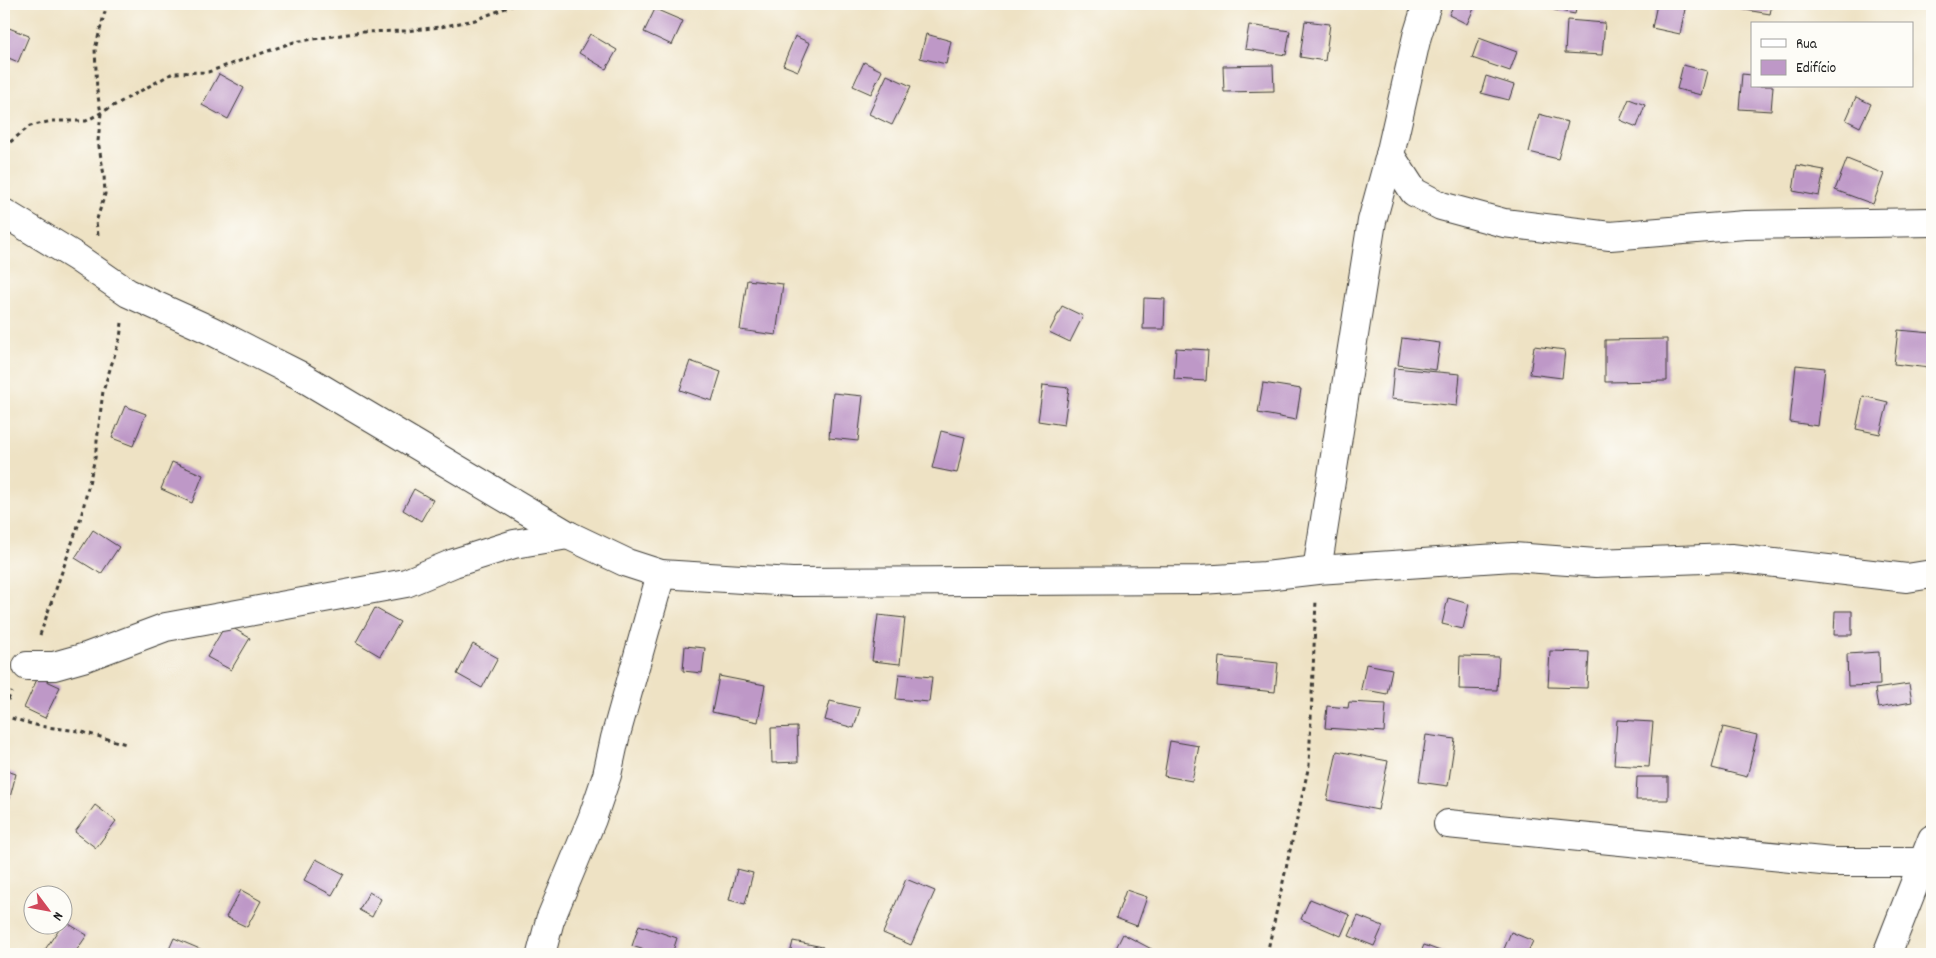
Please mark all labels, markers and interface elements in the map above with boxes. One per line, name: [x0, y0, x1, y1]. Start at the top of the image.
legend: [1751, 22, 1914, 88]
text: Rua: [1796, 34, 1818, 56]
text: Edifício: [1796, 58, 1836, 80]
north arrow: [22, 886, 72, 936]
text: N: [47, 908, 68, 924]

